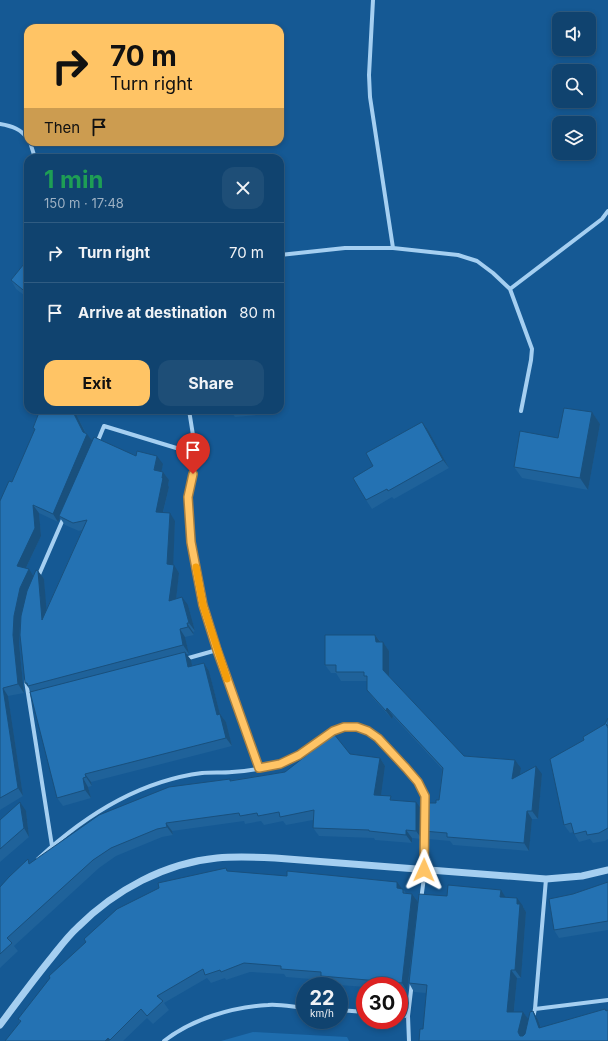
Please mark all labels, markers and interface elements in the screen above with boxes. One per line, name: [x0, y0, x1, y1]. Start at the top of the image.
map controls: [552, 12, 596, 160]
button: sound: [552, 12, 596, 56]
text: 70 m: [110, 39, 177, 73]
icon: right: [44, 40, 96, 92]
button: search: [552, 64, 596, 108]
text: Turn right: [110, 73, 193, 94]
icon: arrive: [88, 116, 110, 138]
button: layers: [552, 116, 596, 160]
text: Then: [44, 118, 80, 137]
text: 1 min: [44, 165, 103, 194]
button: close: [222, 167, 264, 209]
text: 150 m · 17:48: [44, 195, 124, 211]
icon: right: [44, 242, 66, 264]
text: Turn right: [78, 243, 150, 262]
text: 70 m: [229, 243, 264, 262]
icon: arrive: [44, 302, 66, 324]
text: Arrive at destination: [78, 303, 227, 322]
text: 80 m: [239, 303, 275, 322]
button: Exit: [44, 360, 150, 406]
button: Share: [158, 360, 264, 406]
pin: [176, 433, 210, 474]
icon: arrive: [182, 439, 204, 461]
position arrow: [403, 849, 445, 891]
speed limit sign: 30: [356, 977, 408, 1029]
text: 22: [309, 986, 335, 1010]
text: km/h: [310, 1007, 334, 1019]

